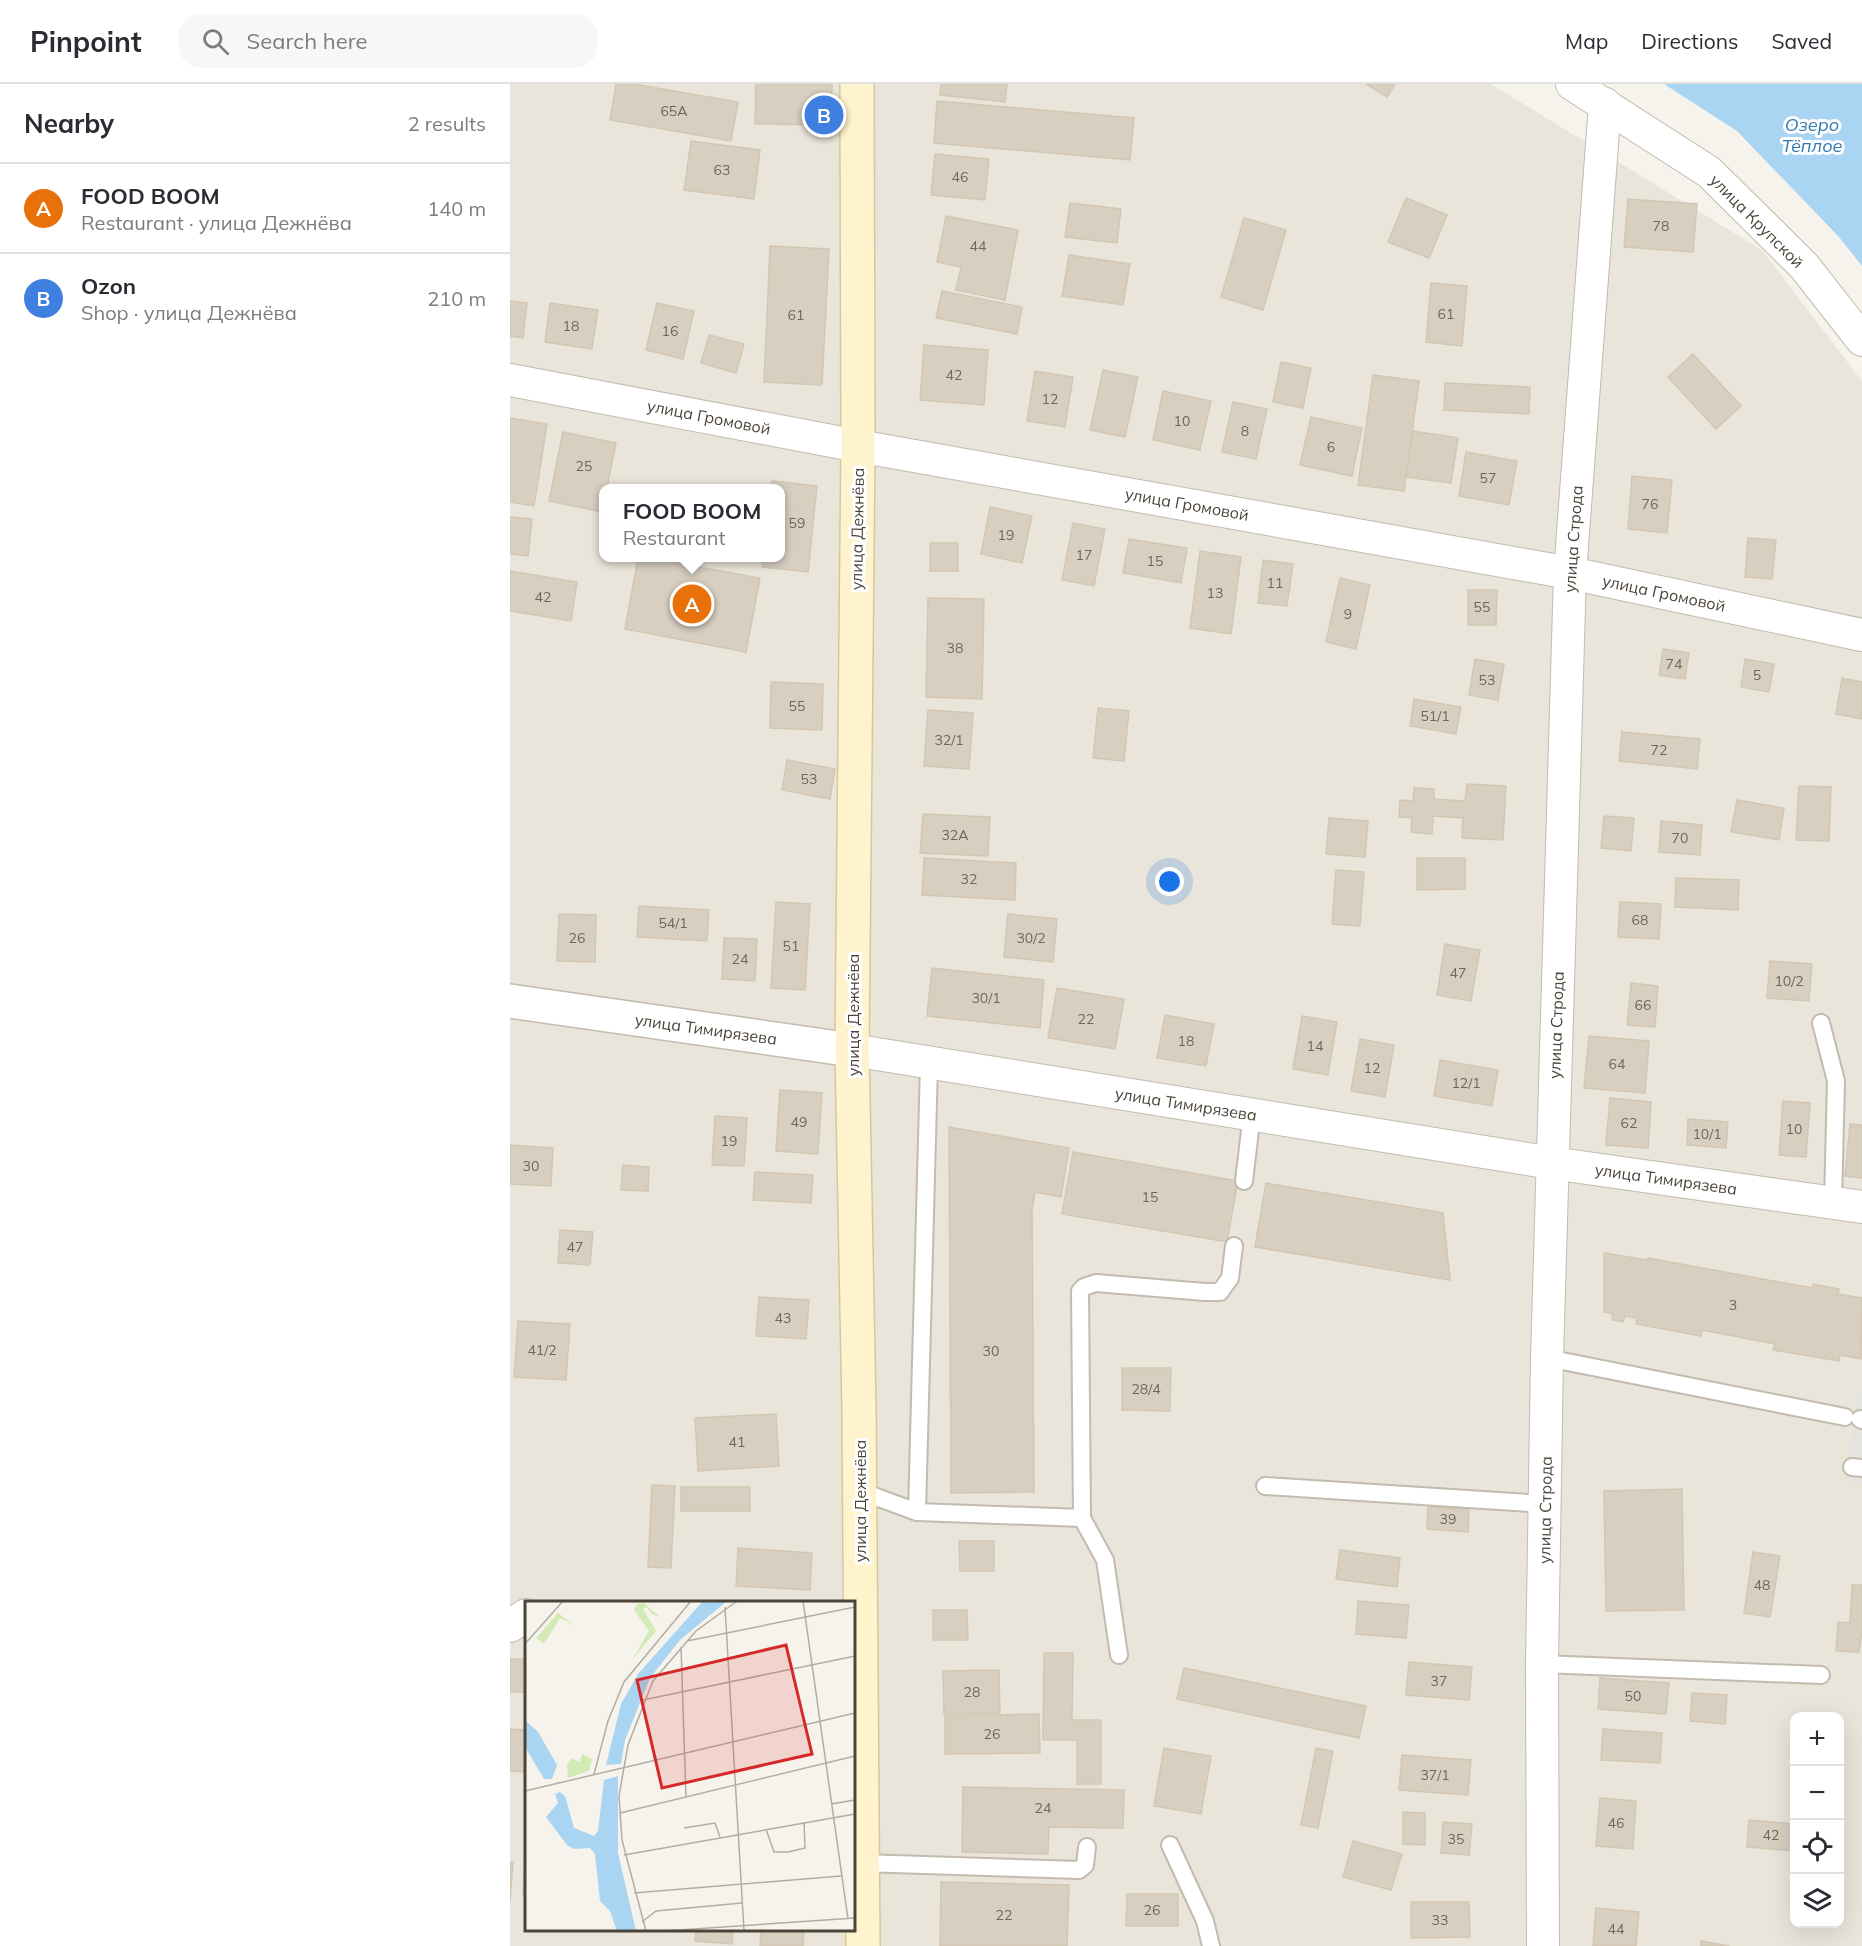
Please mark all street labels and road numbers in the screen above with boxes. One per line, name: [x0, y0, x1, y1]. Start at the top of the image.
street label: улица Крупской: [1706, 170, 1808, 272]
street label: улица Громовой: [646, 395, 772, 439]
street label: улица Дежнёва: [846, 468, 868, 590]
street label: улица Громовой: [1124, 483, 1250, 525]
street label: улица Строда: [1559, 485, 1587, 593]
street label: улица Громовой: [1601, 570, 1727, 616]
street label: улица Дежнёва: [843, 954, 863, 1076]
street label: улица Строда: [1544, 971, 1568, 1079]
street label: улица Тимирязева: [634, 1009, 778, 1049]
street label: улица Тимирязева: [1114, 1083, 1258, 1125]
street label: улица Тимирязева: [1594, 1159, 1738, 1199]
street label: улица Дежнёва: [850, 1440, 870, 1562]
street label: улица Строда: [1534, 1456, 1556, 1564]

